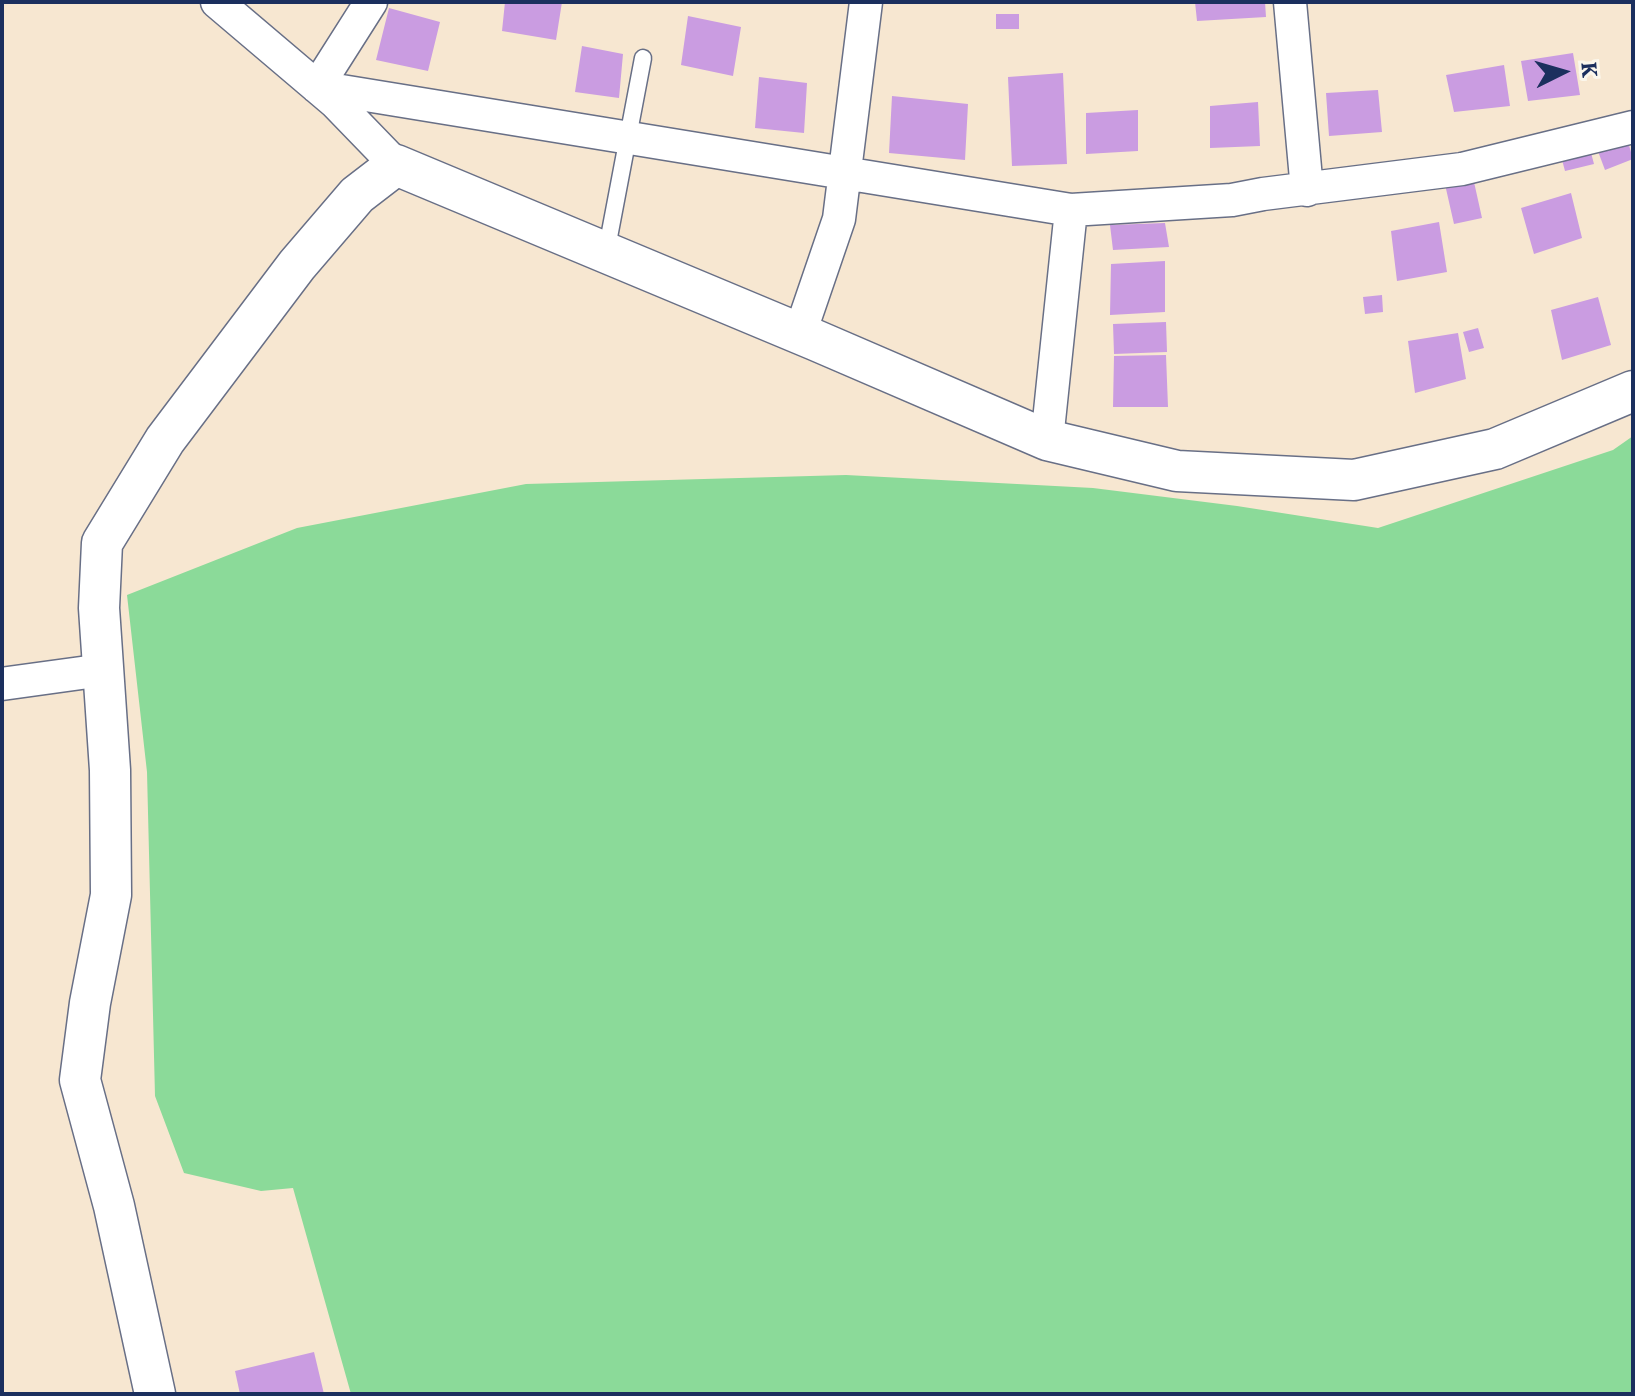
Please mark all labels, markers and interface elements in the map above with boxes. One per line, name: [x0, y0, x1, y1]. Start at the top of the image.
north arrow: [1523, 32, 1603, 112]
text: K: [1571, 61, 1604, 79]

